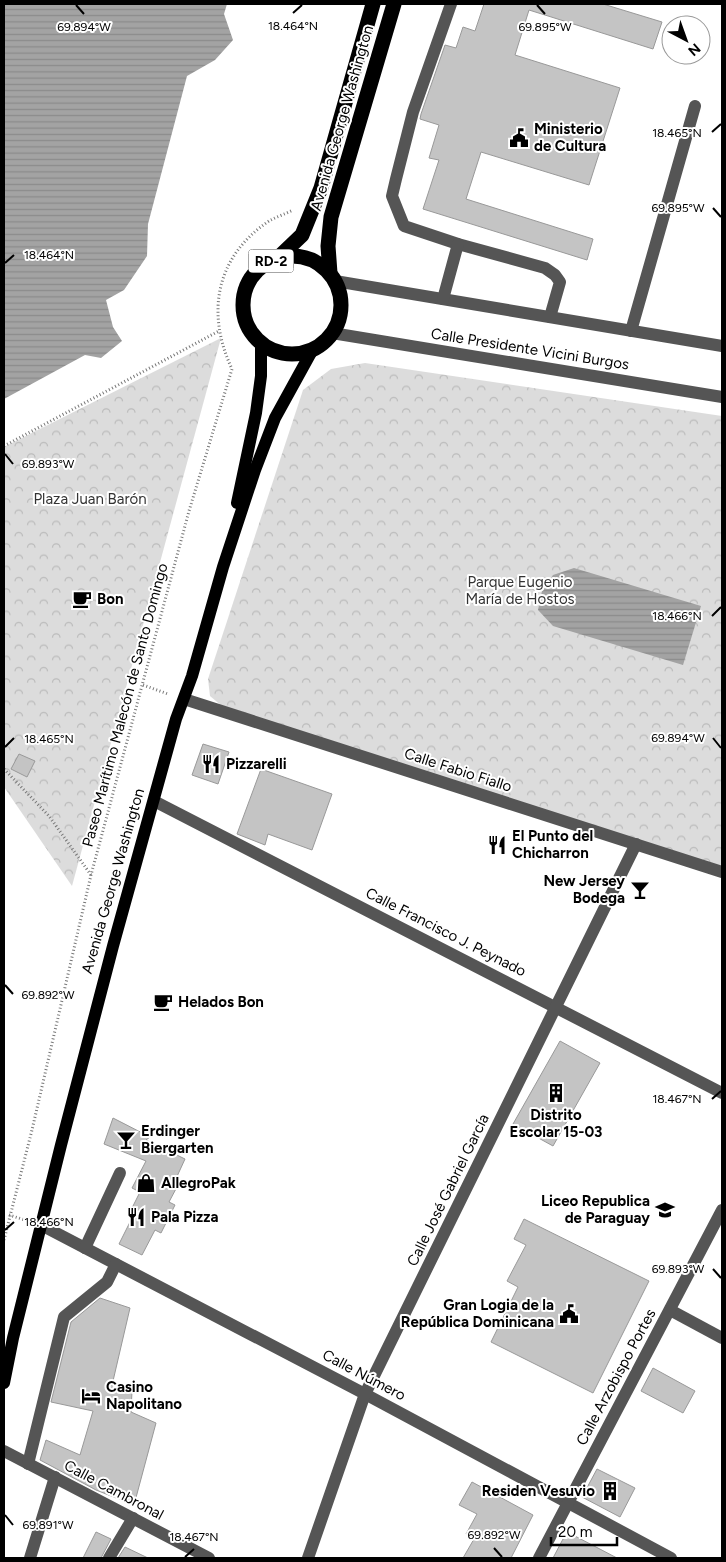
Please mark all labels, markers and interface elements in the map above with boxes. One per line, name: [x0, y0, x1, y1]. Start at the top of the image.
north arrow: [661, 15, 711, 65]
text: 18.464°N: [268, 19, 318, 33]
text: 69.894°W: [57, 20, 111, 34]
text: 69.895°W: [518, 20, 572, 34]
street label: Avenida George Washington: [307, 23, 377, 213]
text: N: [685, 39, 704, 59]
place label: Ministerio de Cultura: [534, 120, 606, 155]
text: 18.465°N: [652, 126, 702, 140]
public building icon: Ministerio de Cultura: [508, 127, 530, 149]
text: 69.895°W: [651, 201, 705, 215]
text: 18.464°N: [24, 248, 74, 262]
road number: RD-2: [248, 250, 294, 272]
street label: Calle Presidente Vicini Burgos: [430, 324, 630, 374]
text: 69.893°W: [22, 457, 75, 471]
park label: Plaza Juan Barón: [33, 490, 147, 508]
street label: Paseo Marítimo Malecón de Santo Domingo: [78, 561, 172, 849]
park label: Parque Eugenio María de Hostos: [465, 573, 575, 608]
cafe icon: Bon: [71, 588, 93, 610]
place label: Bon: [97, 590, 123, 608]
text: 18.466°N: [652, 609, 702, 623]
text: 69.894°W: [651, 731, 705, 745]
text: 18.465°N: [24, 732, 74, 746]
street label: Calle Fabio Fiallo: [402, 744, 514, 796]
restaurant icon: Pizzarelli: [200, 753, 222, 775]
place label: Pizzarelli: [226, 755, 287, 773]
street label: Avenida George Washington: [78, 786, 148, 976]
place label: El Punto del Chicharron: [512, 827, 593, 862]
restaurant icon: El Punto del Chicharron: [486, 834, 508, 856]
place label: New Jersey Bodega: [543, 872, 625, 907]
bar icon: New Jersey Bodega: [629, 879, 651, 901]
street label: Calle Francisco J. Peynado: [363, 884, 529, 980]
text: 69.892°W: [22, 988, 75, 1002]
cafe icon: Helados Bon: [152, 991, 174, 1013]
place label: Helados Bon: [178, 993, 264, 1011]
building icon: Distrito Escolar 15-03: [545, 1082, 567, 1104]
text: 18.467°N: [652, 1092, 702, 1106]
place label: Distrito Escolar 15-03: [510, 1106, 602, 1141]
street label: Calle José Gabriel García: [403, 1111, 493, 1269]
place label: Erdinger Biergarten: [141, 1122, 214, 1157]
bar icon: Erdinger Biergarten: [115, 1129, 137, 1151]
shop icon: AllegroPak: [135, 1172, 157, 1194]
place label: AllegroPak: [161, 1174, 236, 1192]
place label: Liceo Republica de Paraguay: [541, 1192, 650, 1227]
school or university icon: Liceo Republica de Paraguay: [654, 1199, 676, 1221]
restaurant icon: Pala Pizza: [125, 1206, 147, 1228]
place label: Pala Pizza: [151, 1208, 218, 1226]
text: 18.466°N: [24, 1215, 74, 1229]
text: 69.893°W: [652, 1262, 705, 1276]
place label: Gran Logia de la República Dominicana: [401, 1296, 554, 1331]
public building icon: Gran Logia de la República Dominicana: [558, 1303, 580, 1325]
street label: Calle Arzobispo Portes: [572, 1306, 660, 1448]
street label: Calle Número: [319, 1346, 409, 1405]
place label: Casino Napolitano: [106, 1378, 182, 1413]
hotel icon: Casino Napolitano: [80, 1385, 102, 1407]
street label: Calle Cambronal: [61, 1456, 167, 1524]
building icon: Residen Vesuvio: [599, 1480, 621, 1502]
place label: Residen Vesuvio: [482, 1482, 595, 1500]
scale bar: [551, 1514, 617, 1546]
text: 69.891°W: [22, 1518, 74, 1532]
text: 20 m: [558, 1523, 592, 1541]
text: 69.892°W: [468, 1528, 521, 1542]
text: 18.467°N: [169, 1530, 219, 1544]

